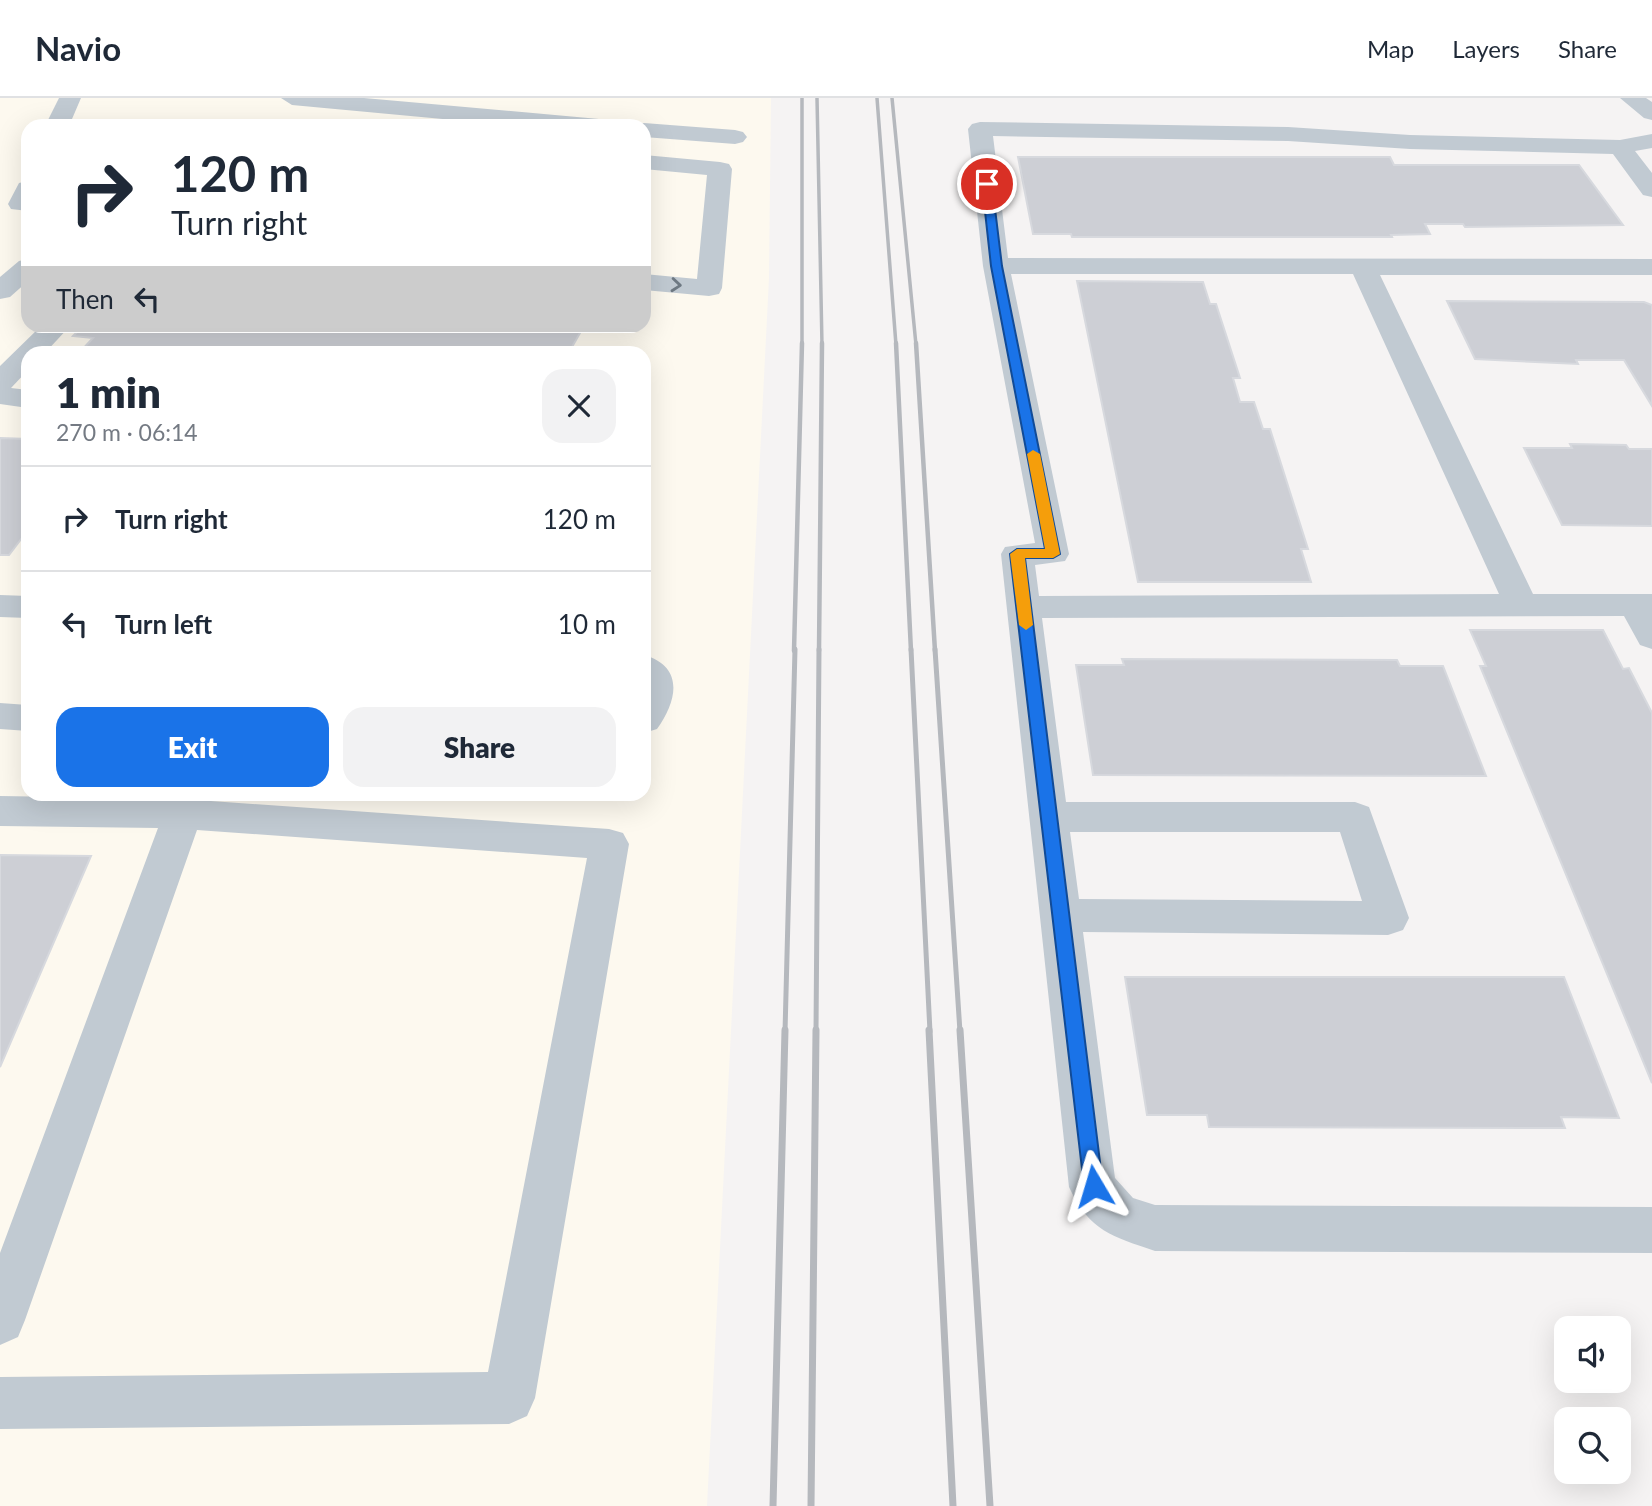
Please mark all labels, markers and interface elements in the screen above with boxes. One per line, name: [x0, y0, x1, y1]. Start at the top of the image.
text: Navio: [35, 28, 121, 68]
text: Map: [1367, 34, 1414, 63]
text: Layers: [1452, 34, 1520, 63]
text: Share: [1558, 34, 1617, 63]
text: 120 m: [171, 144, 309, 202]
icon: right: [56, 147, 147, 238]
pin: [957, 154, 1017, 214]
icon: arrive: [968, 165, 1006, 203]
text: Turn right: [171, 203, 307, 242]
one-way arrow: [671, 277, 682, 292]
icon: left: [128, 280, 166, 318]
text: Then: [56, 283, 114, 315]
text: 1 min: [56, 367, 161, 417]
button: close: [542, 369, 616, 443]
text: 270 m · 06:14: [56, 418, 198, 446]
icon: right: [56, 500, 94, 538]
text: Turn right: [115, 503, 228, 535]
text: 120 m: [543, 503, 616, 535]
icon: left: [56, 605, 94, 643]
text: Turn left: [115, 608, 212, 640]
text: 10 m: [558, 608, 616, 640]
button: Exit: [56, 707, 329, 787]
button: Share: [343, 707, 616, 787]
position arrow: [1057, 1149, 1131, 1223]
map controls: [1554, 1316, 1631, 1484]
button: sound: [1554, 1316, 1631, 1393]
button: search: [1554, 1407, 1631, 1484]

